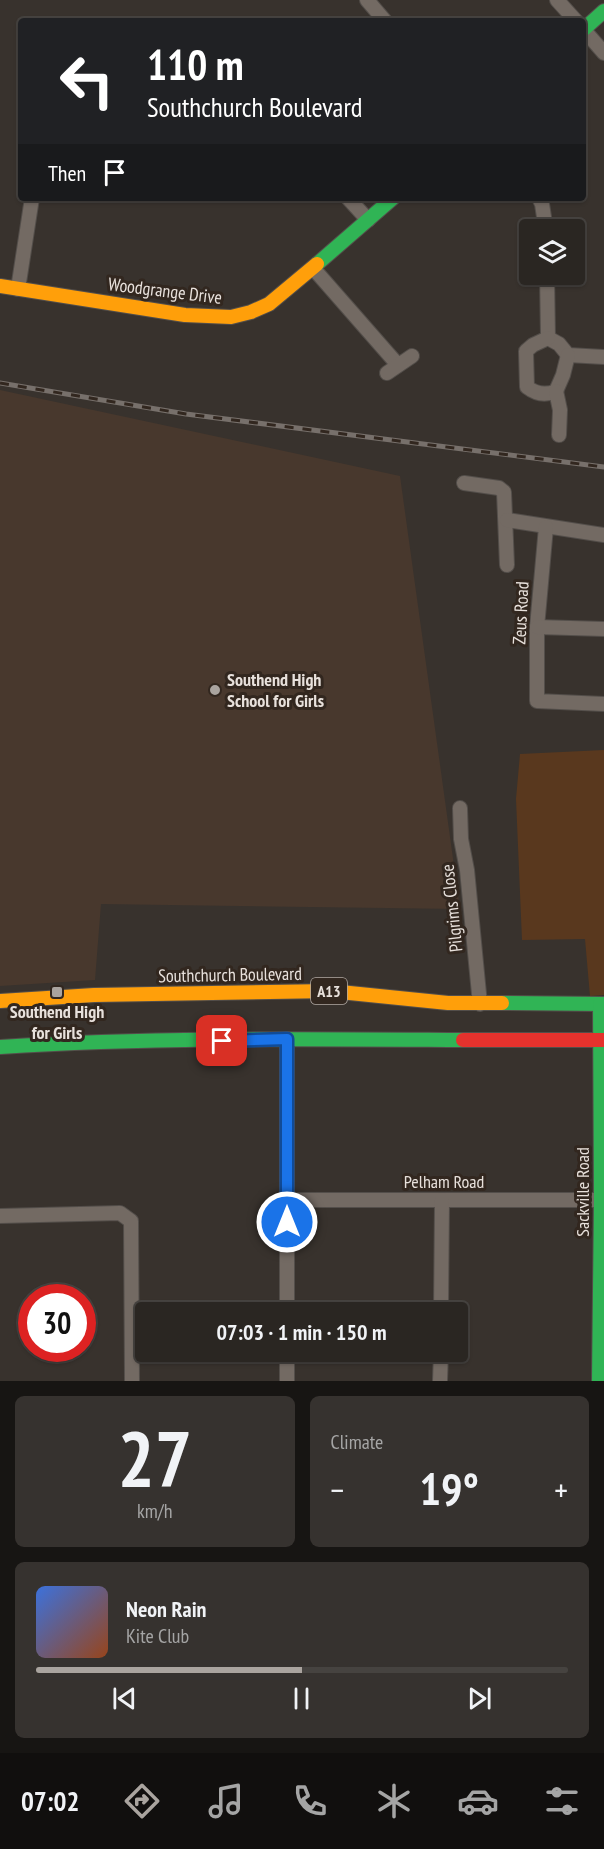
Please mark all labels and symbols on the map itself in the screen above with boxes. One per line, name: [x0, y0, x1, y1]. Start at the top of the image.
street label: Woodgrange Drive: [107, 272, 223, 309]
street label: Zeus Road: [507, 581, 534, 645]
place label: Southend High School for Girls: [227, 668, 324, 712]
marker: Southend High School for Girls: [208, 683, 222, 697]
street label: Pilgrims Close: [435, 863, 468, 953]
street label: Southchurch Boulevard: [158, 962, 302, 987]
road number: A13: [311, 978, 347, 1004]
marker: Southend High for Girls: [50, 985, 64, 999]
place label: Southend High for Girls: [10, 1000, 104, 1044]
pin: [196, 1015, 247, 1066]
street label: Sackville Road: [571, 1147, 594, 1237]
street label: Pelham Road: [404, 1170, 484, 1193]
position arrow: [255, 1190, 319, 1254]
speed limit sign: 30: [18, 1284, 96, 1362]

